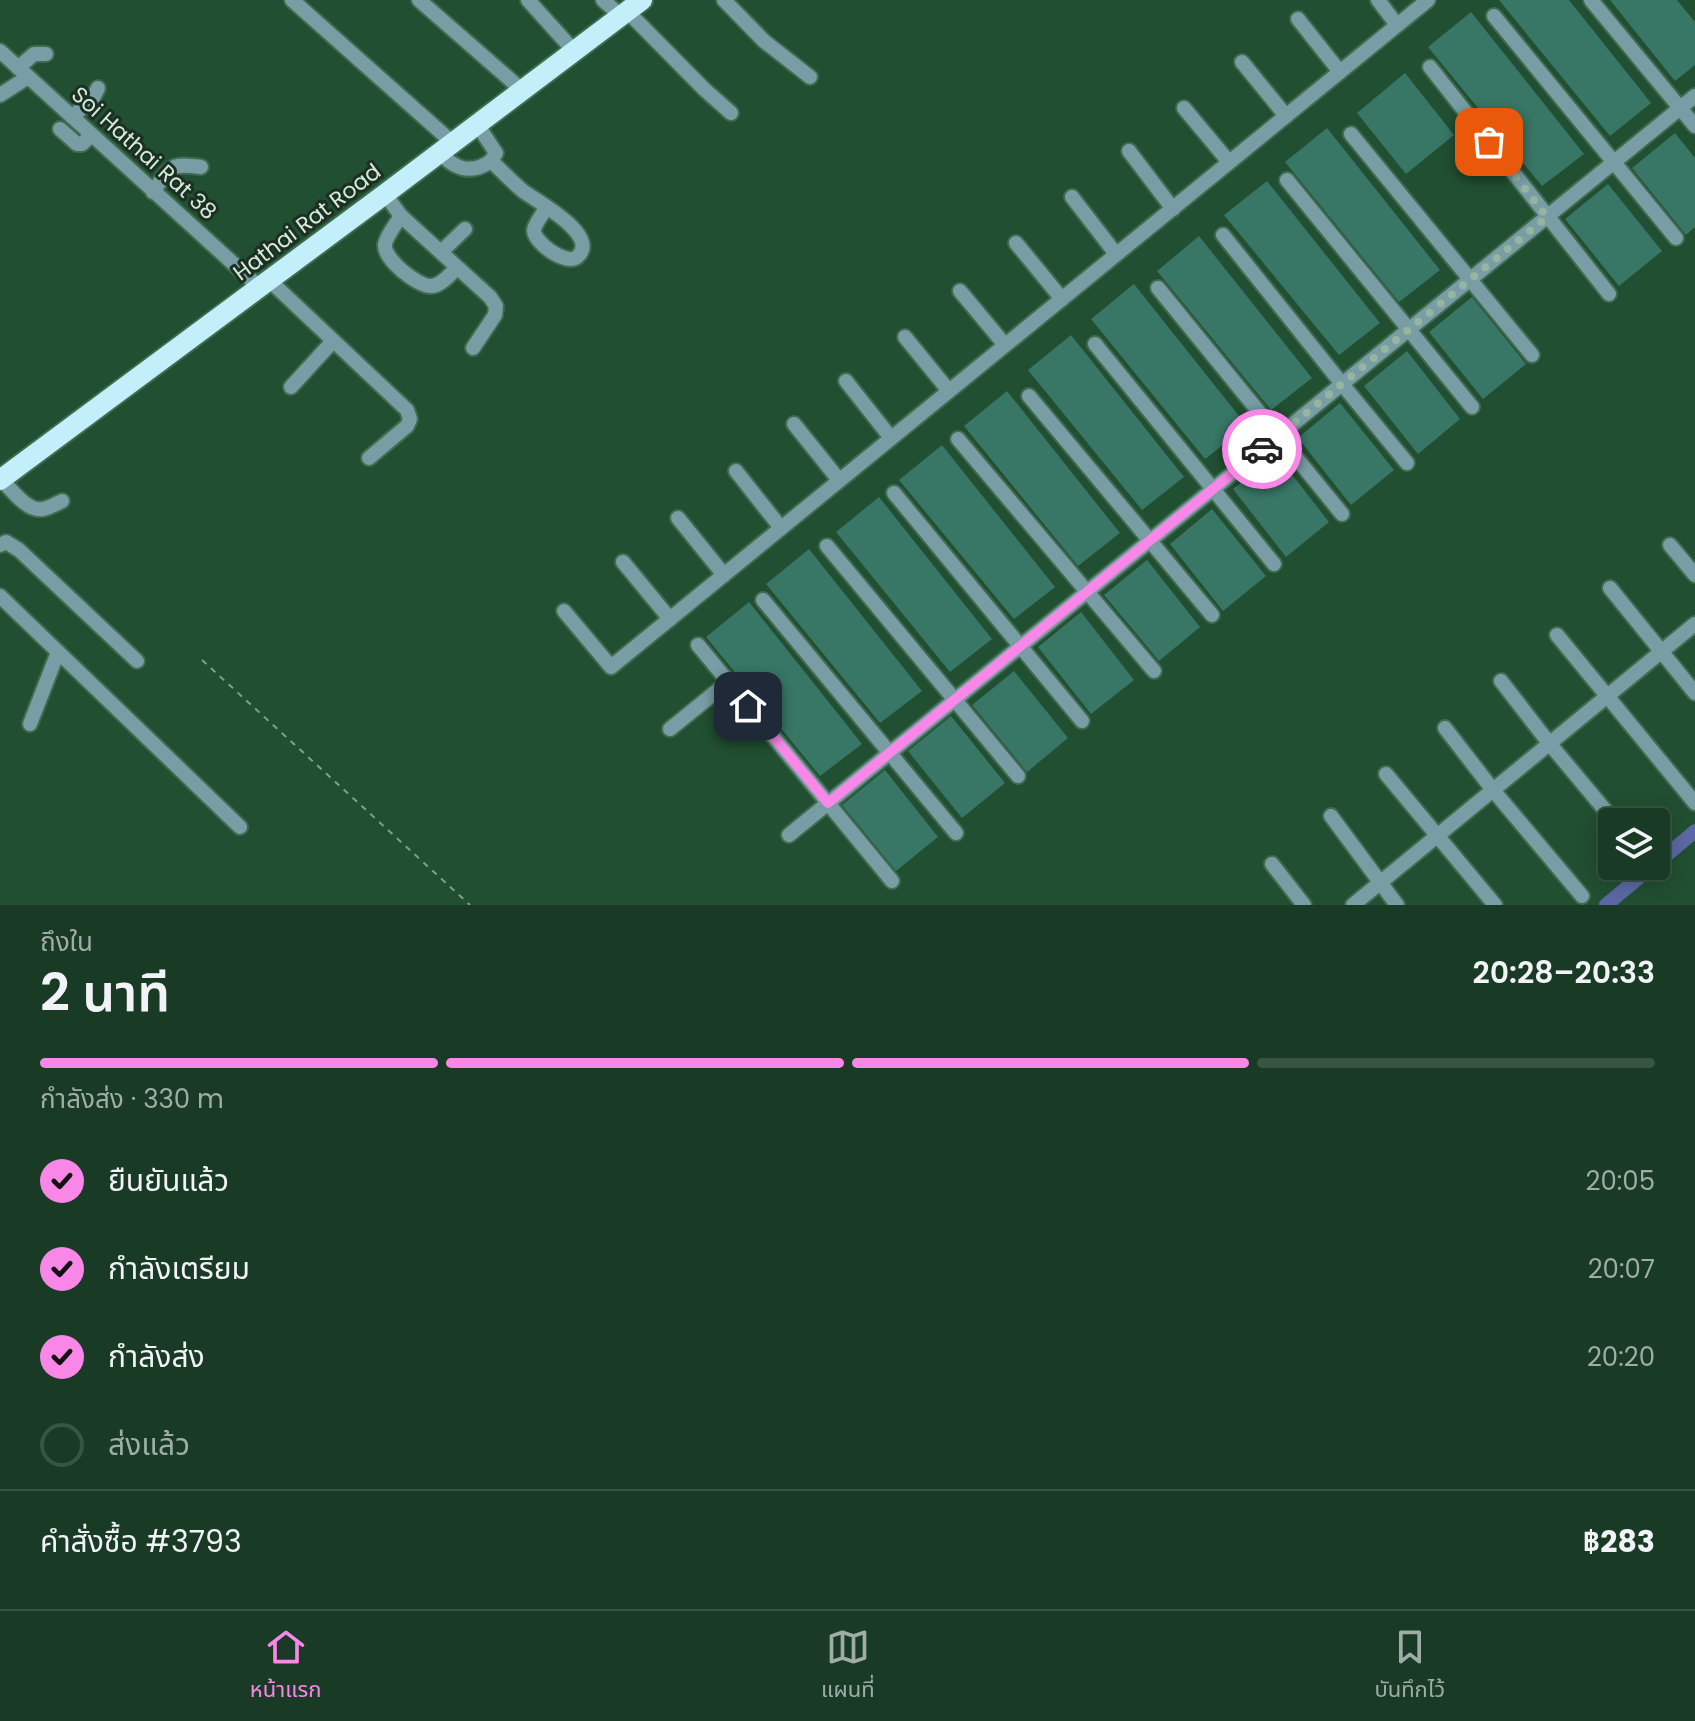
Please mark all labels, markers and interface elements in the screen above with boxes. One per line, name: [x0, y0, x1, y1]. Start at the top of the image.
street label: Soi Hathai Rat 38: [65, 79, 223, 227]
pin: [1455, 108, 1523, 176]
icon: bag: [1467, 120, 1511, 164]
street label: Hathai Rat Road: [227, 156, 387, 288]
courier: [1222, 409, 1302, 489]
icon: car: [1240, 427, 1284, 471]
pin: [714, 672, 782, 740]
icon: home: [726, 684, 770, 728]
map controls: [1598, 808, 1670, 880]
button: layers: [1598, 808, 1670, 880]
text: ถึงใน: [40, 924, 93, 960]
text: 20:28–20:33: [1473, 951, 1655, 994]
text: 2 นาที: [40, 956, 170, 1029]
text: กำลังส่ง · 330 m: [40, 1081, 224, 1117]
icon: check: [40, 1159, 84, 1203]
text: ยืนยันแล้ว: [108, 1159, 229, 1202]
text: 20:05: [1586, 1163, 1655, 1199]
icon: check: [40, 1247, 84, 1291]
text: กำลังเตรียม: [108, 1247, 250, 1290]
text: 20:07: [1588, 1251, 1655, 1287]
icon: check: [40, 1335, 84, 1379]
text: กำลังส่ง: [108, 1335, 205, 1378]
text: 20:20: [1587, 1339, 1655, 1375]
text: ส่งแล้ว: [108, 1423, 190, 1466]
text: คำสั่งซื้อ #3793: [40, 1520, 242, 1563]
text: ฿283: [1583, 1520, 1655, 1563]
tab: หน้าแรก: [250, 1625, 321, 1707]
tab: แผนที่: [821, 1625, 875, 1707]
tab: บันทึกไว้: [1374, 1625, 1445, 1707]

